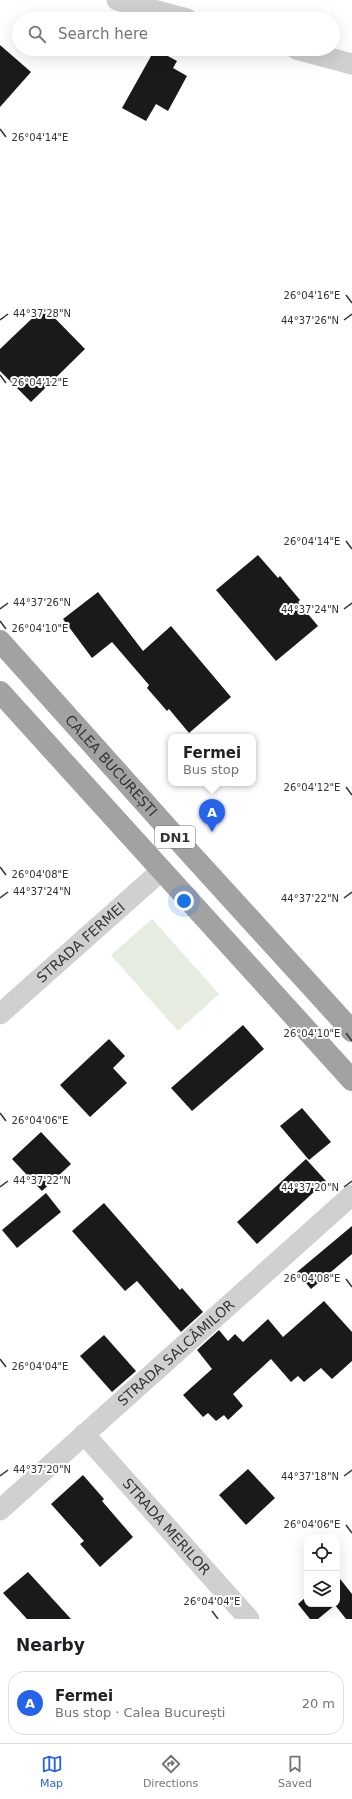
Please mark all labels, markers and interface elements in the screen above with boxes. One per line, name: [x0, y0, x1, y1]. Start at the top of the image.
search box: [12, 12, 340, 56]
icon: search: [26, 23, 48, 45]
text: Search here: [58, 25, 148, 43]
text: 26°04'14"E: [12, 132, 68, 143]
text: 26°04'16"E: [284, 290, 340, 301]
text: 44°37'28"N: [13, 308, 71, 319]
text: 44°37'26"N: [281, 315, 339, 326]
text: 26°04'12"E: [12, 377, 68, 388]
text: 26°04'14"E: [284, 536, 340, 547]
text: 44°37'26"N: [13, 597, 71, 608]
text: 44°37'24"N: [281, 604, 339, 615]
text: 26°04'10"E: [12, 623, 68, 634]
street label: CALEA BUCUREȘTI: [62, 712, 161, 819]
popup: [168, 734, 256, 786]
text: Fermei: [183, 744, 241, 762]
text: Bus stop: [183, 762, 239, 777]
text: 26°04'12"E: [284, 782, 340, 793]
pin: A: [199, 799, 225, 832]
road number: DN1: [155, 826, 195, 848]
text: 26°04'08"E: [12, 869, 68, 880]
text: 44°37'24"N: [13, 886, 71, 897]
your location: [174, 891, 194, 911]
text: 44°37'22"N: [281, 893, 339, 904]
street label: STRADA FERMEI: [33, 899, 128, 986]
text: 26°04'10"E: [284, 1028, 340, 1039]
text: 26°04'06"E: [12, 1115, 68, 1126]
text: 44°37'22"N: [13, 1175, 71, 1186]
text: 44°37'20"N: [281, 1182, 339, 1193]
text: 26°04'08"E: [284, 1273, 340, 1284]
street label: STRADA SALCÂMILOR: [114, 1296, 238, 1409]
text: 26°04'04"E: [12, 1361, 68, 1372]
text: 44°37'20"N: [13, 1464, 71, 1475]
text: 44°37'18"N: [281, 1471, 339, 1482]
street label: STRADA MERILOR: [119, 1475, 214, 1578]
text: 26°04'06"E: [284, 1519, 340, 1530]
map controls: [304, 1535, 340, 1607]
button: locate: [304, 1535, 340, 1571]
button: layers: [304, 1571, 340, 1607]
text: 26°04'04"E: [184, 1596, 240, 1607]
text: Nearby: [16, 1635, 85, 1655]
text: Fermei: [55, 1687, 113, 1705]
text: A: [25, 1696, 35, 1711]
text: 20 m: [302, 1696, 335, 1711]
text: Bus stop · Calea București: [55, 1705, 225, 1720]
tab: Map: [40, 1753, 63, 1790]
tab: Directions: [143, 1753, 198, 1790]
tab: Saved: [278, 1753, 312, 1790]

